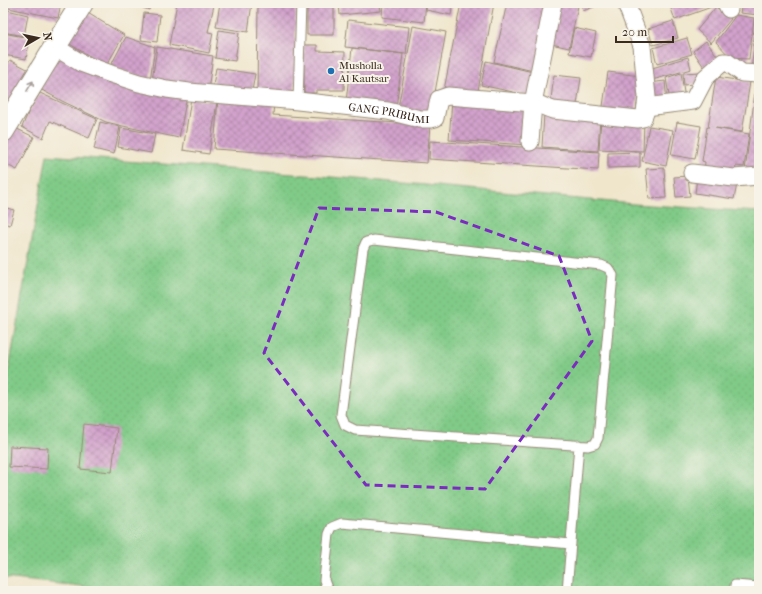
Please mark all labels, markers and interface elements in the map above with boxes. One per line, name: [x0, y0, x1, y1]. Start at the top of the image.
north arrow: [18, 18, 58, 58]
scale bar: [616, 18, 673, 44]
text: 20 m: [622, 25, 647, 39]
text: N: [40, 31, 55, 42]
place label: Musholla Al Kautsar: [338, 59, 389, 85]
marker: Musholla Al Kautsar: [326, 66, 336, 76]
one-way arrow: [27, 80, 35, 92]
street label: GANG PRIBUMI: [348, 101, 430, 126]

